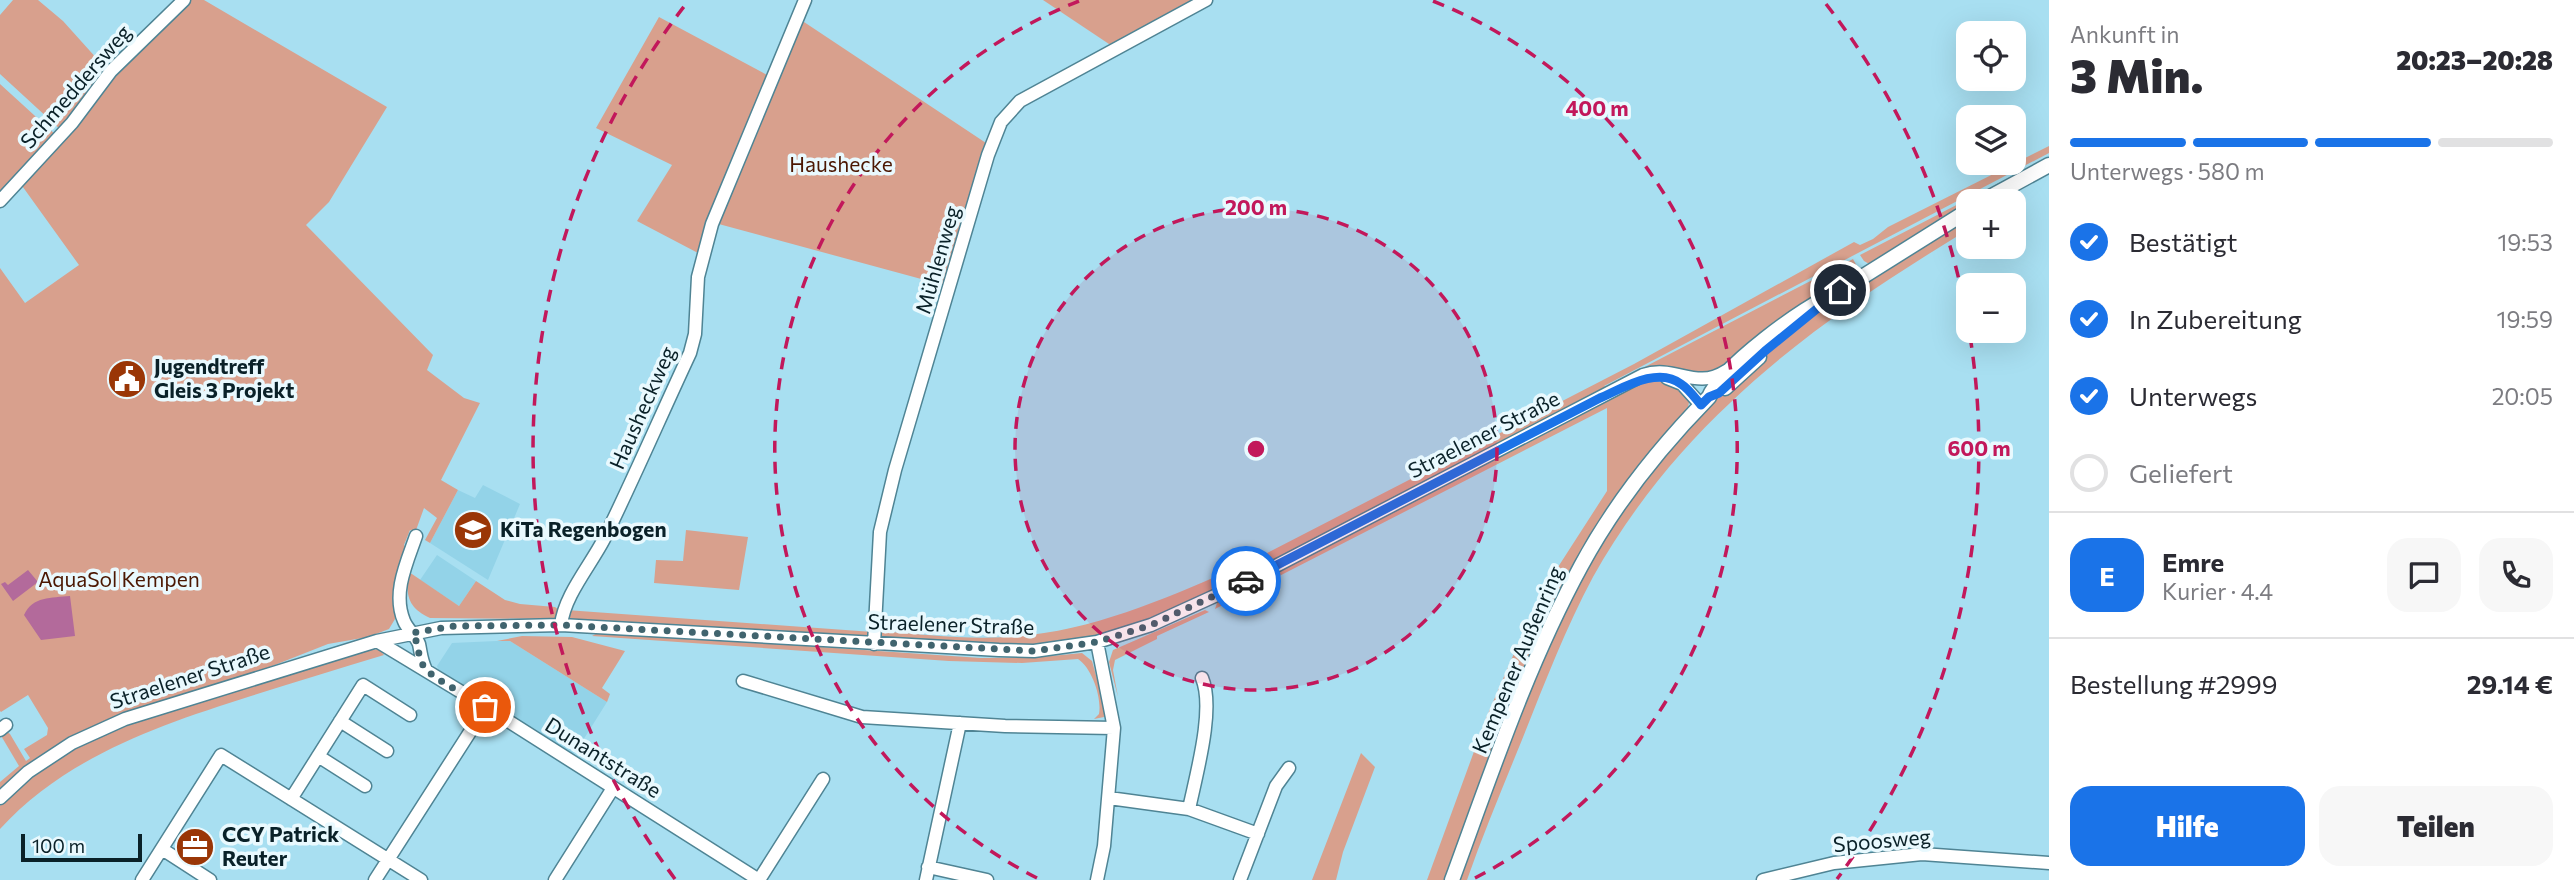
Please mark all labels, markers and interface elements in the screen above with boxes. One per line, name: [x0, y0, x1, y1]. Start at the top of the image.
street label: Schmeddersweg: [14, 19, 135, 153]
text: Ankunft in: [2070, 20, 2180, 48]
map controls: [1956, 21, 2026, 343]
button: locate: [1956, 21, 2026, 91]
text: 20:23–20:28: [2396, 44, 2553, 75]
text: 3 Min.: [2070, 46, 2203, 102]
text: 400 m: [1565, 95, 1629, 120]
button: layers: [1956, 105, 2026, 175]
park label: Haushecke: [789, 151, 893, 176]
text: Unterwegs · 580 m: [2070, 157, 2265, 185]
button: +: [1956, 189, 2026, 259]
text: 200 m: [1225, 194, 1287, 219]
street label: Mühlenweg: [909, 203, 964, 316]
icon: check: [2070, 223, 2108, 261]
text: Bestätigt: [2129, 226, 2238, 257]
text: 19:53: [2497, 228, 2553, 256]
pin: [1810, 260, 1870, 320]
icon: home: [1821, 271, 1859, 309]
button: −: [1956, 273, 2026, 343]
icon: check: [2070, 300, 2108, 338]
text: In Zubereitung: [2129, 303, 2302, 334]
text: 19:59: [2497, 305, 2553, 333]
street label: Hausheckweg: [603, 342, 680, 473]
place label: Jugendtreff Gleis 3 Projekt: [154, 353, 294, 402]
public building icon: Jugendtreff Gleis 3 Projekt: [106, 358, 148, 400]
icon: check: [2070, 377, 2108, 415]
text: Unterwegs: [2129, 380, 2257, 411]
text: 20:05: [2492, 382, 2553, 410]
street label: Straelener Straße: [1403, 385, 1563, 483]
text: 600 m: [1947, 435, 2011, 460]
centre of rings: [1244, 437, 1268, 461]
text: Geliefert: [2129, 457, 2233, 488]
school or university icon: KiTa Regenbogen: [452, 509, 494, 551]
place label: KiTa Regenbogen: [500, 516, 667, 541]
button: chat: [2387, 538, 2461, 612]
button: phone: [2479, 538, 2553, 612]
courier: [1211, 546, 1281, 616]
text: Emre: [2162, 546, 2224, 577]
text: E: [2099, 560, 2115, 591]
icon: car: [1227, 562, 1265, 600]
street label: Kempener Außenring: [1466, 562, 1567, 757]
park label: AquaSol Kempen: [38, 566, 200, 591]
text: Kurier · 4.4: [2162, 577, 2273, 605]
street label: Straelener Straße: [867, 608, 1035, 639]
street label: Straelener Straße: [106, 638, 273, 713]
text: Bestellung #2999: [2070, 668, 2278, 699]
text: 29.14 €: [2467, 668, 2553, 699]
pin: [455, 677, 515, 737]
icon: bag: [466, 688, 504, 726]
street label: Dunantstraße: [541, 711, 666, 802]
button: Hilfe: [2070, 786, 2305, 866]
button: Teilen: [2319, 786, 2553, 866]
place label: CCY Patrick Reuter: [222, 821, 339, 870]
street label: Spoosweg: [1832, 823, 1932, 856]
office icon: CCY Patrick Reuter: [174, 826, 216, 868]
scale bar: [21, 831, 142, 863]
text: 100 m: [32, 834, 85, 857]

